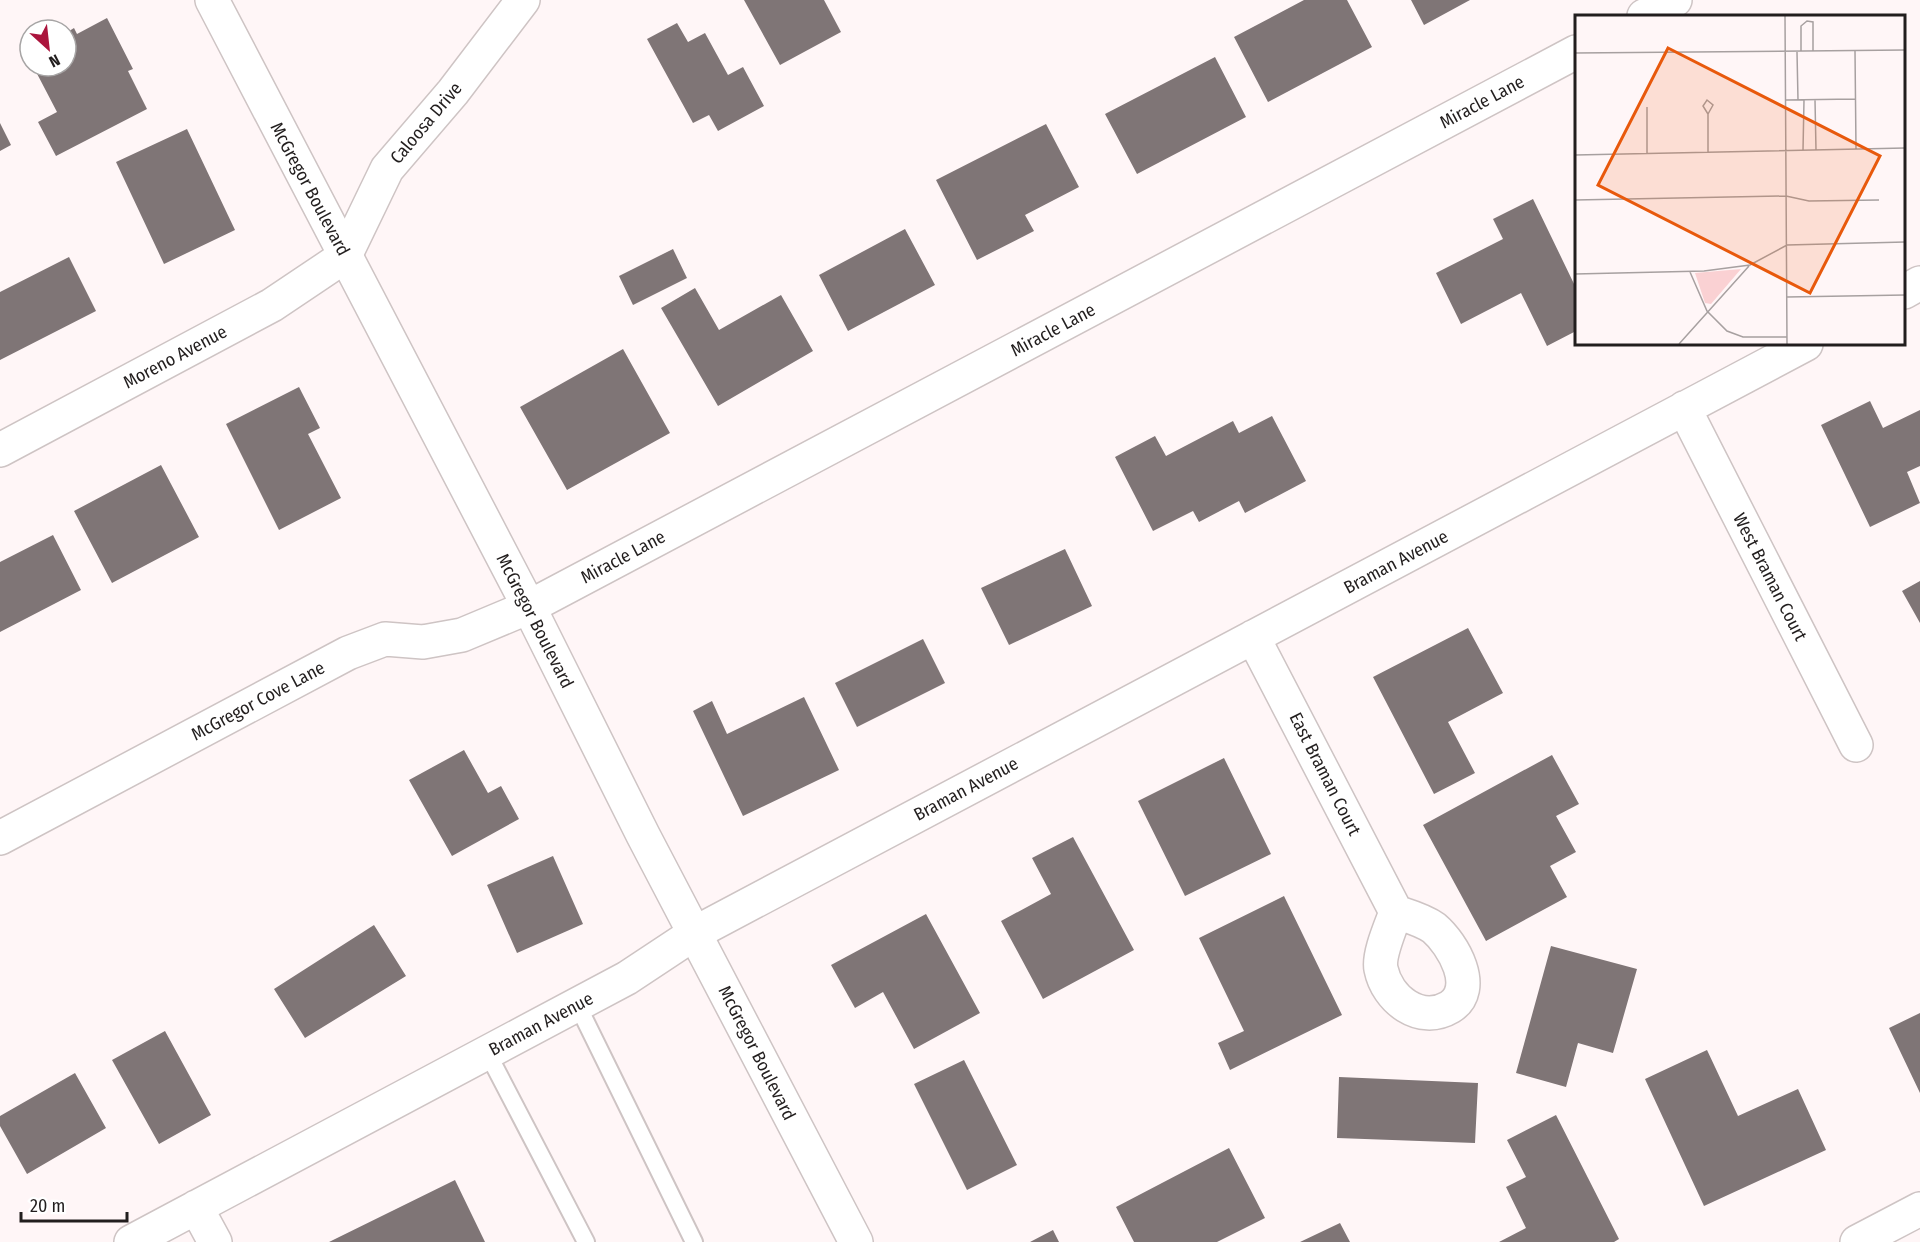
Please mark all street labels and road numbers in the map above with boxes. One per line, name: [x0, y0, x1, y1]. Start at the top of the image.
street label: Miracle Lane: [1436, 71, 1528, 133]
street label: Caloosa Drive: [385, 78, 467, 168]
street label: McGregor Boulevard: [266, 119, 354, 259]
street label: Miracle Lane: [1007, 299, 1099, 361]
street label: Moreno Avenue: [119, 320, 231, 394]
street label: West Braman Court: [1728, 509, 1812, 645]
street label: Braman Avenue: [1340, 525, 1452, 599]
street label: Miracle Lane: [577, 526, 669, 588]
street label: McGregor Boulevard: [492, 550, 578, 692]
street label: McGregor Cove Lane: [188, 657, 329, 745]
street label: East Braman Court: [1284, 709, 1366, 839]
street label: Braman Avenue: [910, 752, 1022, 826]
street label: McGregor Boulevard: [714, 982, 800, 1124]
street label: Braman Avenue: [485, 987, 597, 1061]

